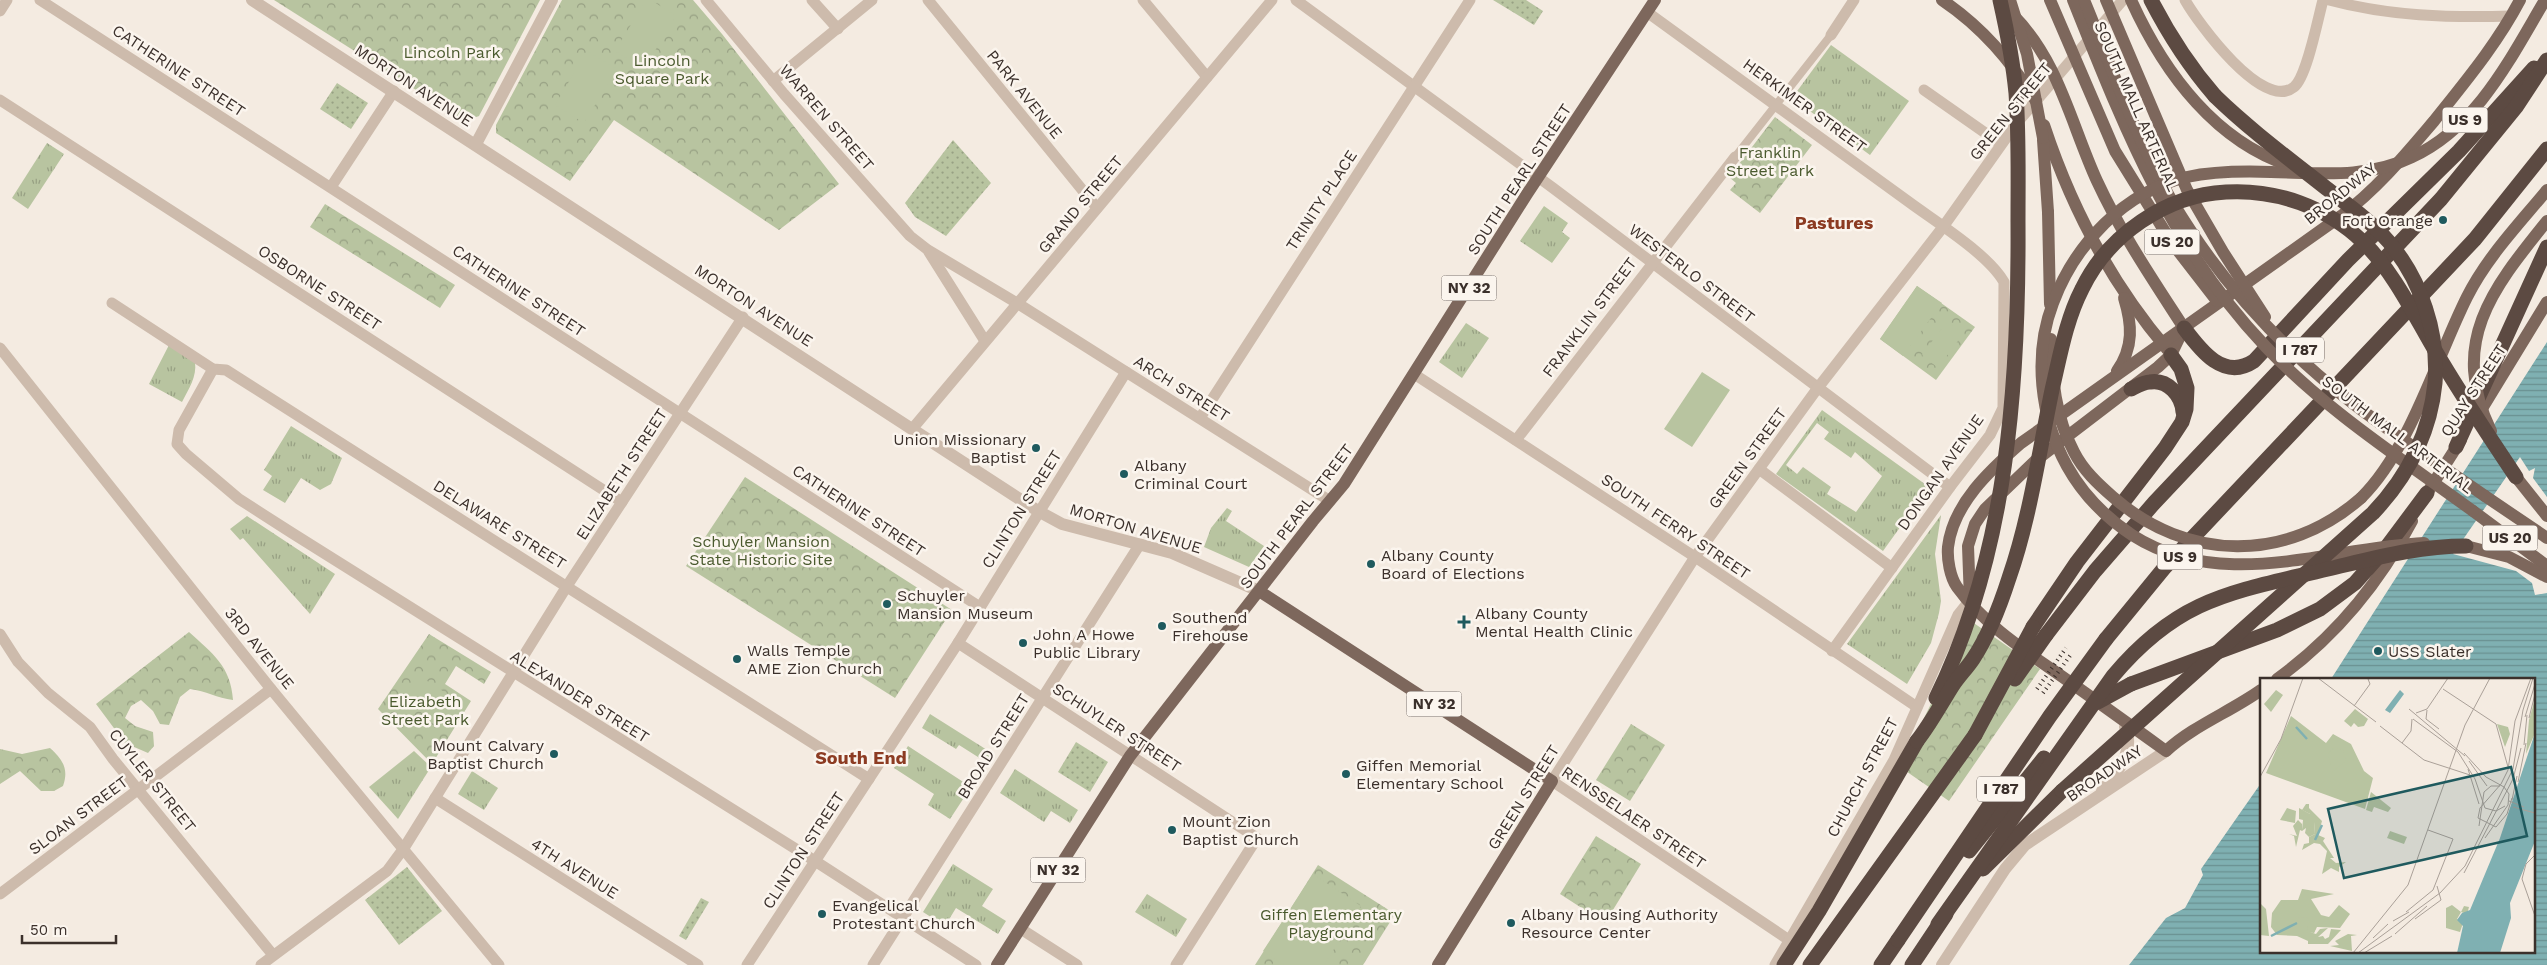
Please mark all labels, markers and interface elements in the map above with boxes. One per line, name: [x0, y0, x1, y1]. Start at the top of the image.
street label: SOUTH MALL ARTERIAL: [2090, 18, 2183, 195]
street label: CATHERINE STREET: [109, 20, 249, 121]
street label: MORTON AVENUE: [351, 40, 476, 131]
park label: Lincoln Park: [404, 43, 500, 62]
street label: PARK AVENUE: [983, 46, 1066, 143]
park label: Lincoln Square Park: [615, 51, 709, 88]
street label: HERKIMER STREET: [1739, 54, 1870, 157]
street label: GREEN STREET: [1965, 58, 2056, 164]
street label: WARREN STREET: [775, 60, 878, 174]
street label: SOUTH PEARL STREET: [1463, 100, 1576, 258]
road number: US 9: [2442, 108, 2488, 132]
park label: Franklin Street Park: [1726, 143, 1814, 180]
street label: TRINITY PLACE: [1282, 147, 1361, 254]
street label: GRAND STREET: [1034, 151, 1127, 257]
street label: BROADWAY: [2300, 158, 2380, 228]
place label: Fort Orange: [2341, 211, 2433, 230]
district label: Pastures: [1795, 212, 1874, 233]
marker: Fort Orange: [2437, 214, 2449, 226]
street label: WESTERLO STREET: [1625, 220, 1759, 327]
road number: US 20: [2144, 230, 2200, 254]
street label: CATHERINE STREET: [449, 240, 589, 341]
street label: OSBORNE STREET: [255, 241, 385, 334]
street label: FRANKLIN STREET: [1538, 253, 1641, 381]
street label: MORTON AVENUE: [691, 260, 816, 351]
road number: NY 32: [1442, 276, 1496, 300]
road number: I 787: [2276, 338, 2324, 362]
street label: QUAY STREET: [2436, 340, 2511, 440]
street label: ARCH STREET: [1130, 351, 1233, 426]
street label: SOUTH MALL ARTERIAL: [2318, 371, 2477, 498]
street label: GREEN STREET: [1704, 404, 1791, 512]
street label: ELIZABETH STREET: [572, 405, 671, 544]
street label: DONGAN AVENUE: [1893, 411, 1988, 534]
place label: Union Missionary Baptist: [893, 430, 1027, 467]
street label: SOUTH PEARL STREET: [1236, 440, 1357, 592]
marker: Union Missionary Baptist: [1030, 442, 1042, 454]
street label: CLINTON STREET: [977, 446, 1066, 572]
place label: Albany Criminal Court: [1134, 456, 1248, 493]
street label: CATHERINE STREET: [789, 460, 929, 561]
marker: Albany Criminal Court: [1118, 468, 1130, 480]
street label: SOUTH FERRY STREET: [1598, 469, 1754, 584]
street label: DELAWARE STREET: [430, 476, 570, 573]
street label: MORTON AVENUE: [1067, 499, 1204, 558]
road number: US 20: [2482, 526, 2538, 550]
park label: Schuyler Mansion State Historic Site: [689, 532, 833, 569]
road number: US 9: [2158, 544, 2202, 570]
place label: Albany County Board of Elections: [1381, 546, 1525, 583]
marker: Albany County Board of Elections: [1365, 558, 1377, 570]
place label: Schuyler Mansion Museum: [897, 586, 1033, 623]
marker: Schuyler Mansion Museum: [881, 598, 893, 610]
street label: 3RD AVENUE: [221, 604, 298, 693]
place label: Albany County Mental Health Clinic: [1475, 604, 1633, 641]
place label: Southend Firehouse: [1172, 608, 1249, 645]
marker: Albany County Mental Health Clinic: [1457, 615, 1471, 629]
marker: Southend Firehouse: [1156, 620, 1168, 632]
place label: John A Howe Public Library: [1033, 625, 1141, 662]
marker: John A Howe Public Library: [1017, 637, 1029, 649]
place label: Walls Temple AME Zion Church: [747, 641, 882, 678]
place label: USS Slater: [2388, 642, 2472, 661]
marker: USS Slater: [2372, 645, 2384, 657]
street label: ALEXANDER STREET: [507, 646, 653, 747]
marker: Walls Temple AME Zion Church: [731, 653, 743, 665]
inset map: [2260, 678, 2534, 952]
street label: SCHUYLER STREET: [1049, 679, 1185, 776]
street label: BROAD STREET: [953, 690, 1034, 802]
park label: Elizabeth Street Park: [381, 692, 469, 729]
road number: NY 32: [1406, 692, 1462, 716]
street label: CHURCH STREET: [1823, 714, 1902, 840]
street label: CUYLER STREET: [105, 725, 200, 836]
place label: Mount Calvary Baptist Church: [427, 736, 545, 773]
street label: GREEN STREET: [1484, 741, 1563, 853]
street label: BROADWAY: [2062, 741, 2146, 806]
district label: South End: [815, 747, 907, 768]
marker: Mount Calvary Baptist Church: [548, 748, 560, 760]
place label: Giffen Memorial Elementary School: [1356, 756, 1504, 793]
street label: RENSSELAER STREET: [1558, 762, 1710, 873]
marker: Giffen Memorial Elementary School: [1340, 768, 1352, 780]
street label: SLOAN STREET: [25, 772, 132, 859]
road number: I 787: [1977, 776, 2025, 802]
street label: CLINTON STREET: [759, 788, 849, 912]
place label: Mount Zion Baptist Church: [1182, 812, 1299, 849]
marker: Mount Zion Baptist Church: [1166, 824, 1178, 836]
street label: 4TH AVENUE: [528, 834, 622, 903]
road number: NY 32: [1030, 858, 1086, 882]
place label: Evangelical Protestant Church: [832, 896, 975, 933]
park label: Giffen Elementary Playground: [1260, 905, 1403, 942]
place label: Albany Housing Authority Resource Center: [1521, 905, 1719, 942]
marker: Evangelical Protestant Church: [816, 908, 828, 920]
scale bar: [22, 912, 116, 944]
marker: Albany Housing Authority Resource Center: [1505, 917, 1517, 929]
text: 50 m: [30, 921, 67, 939]

